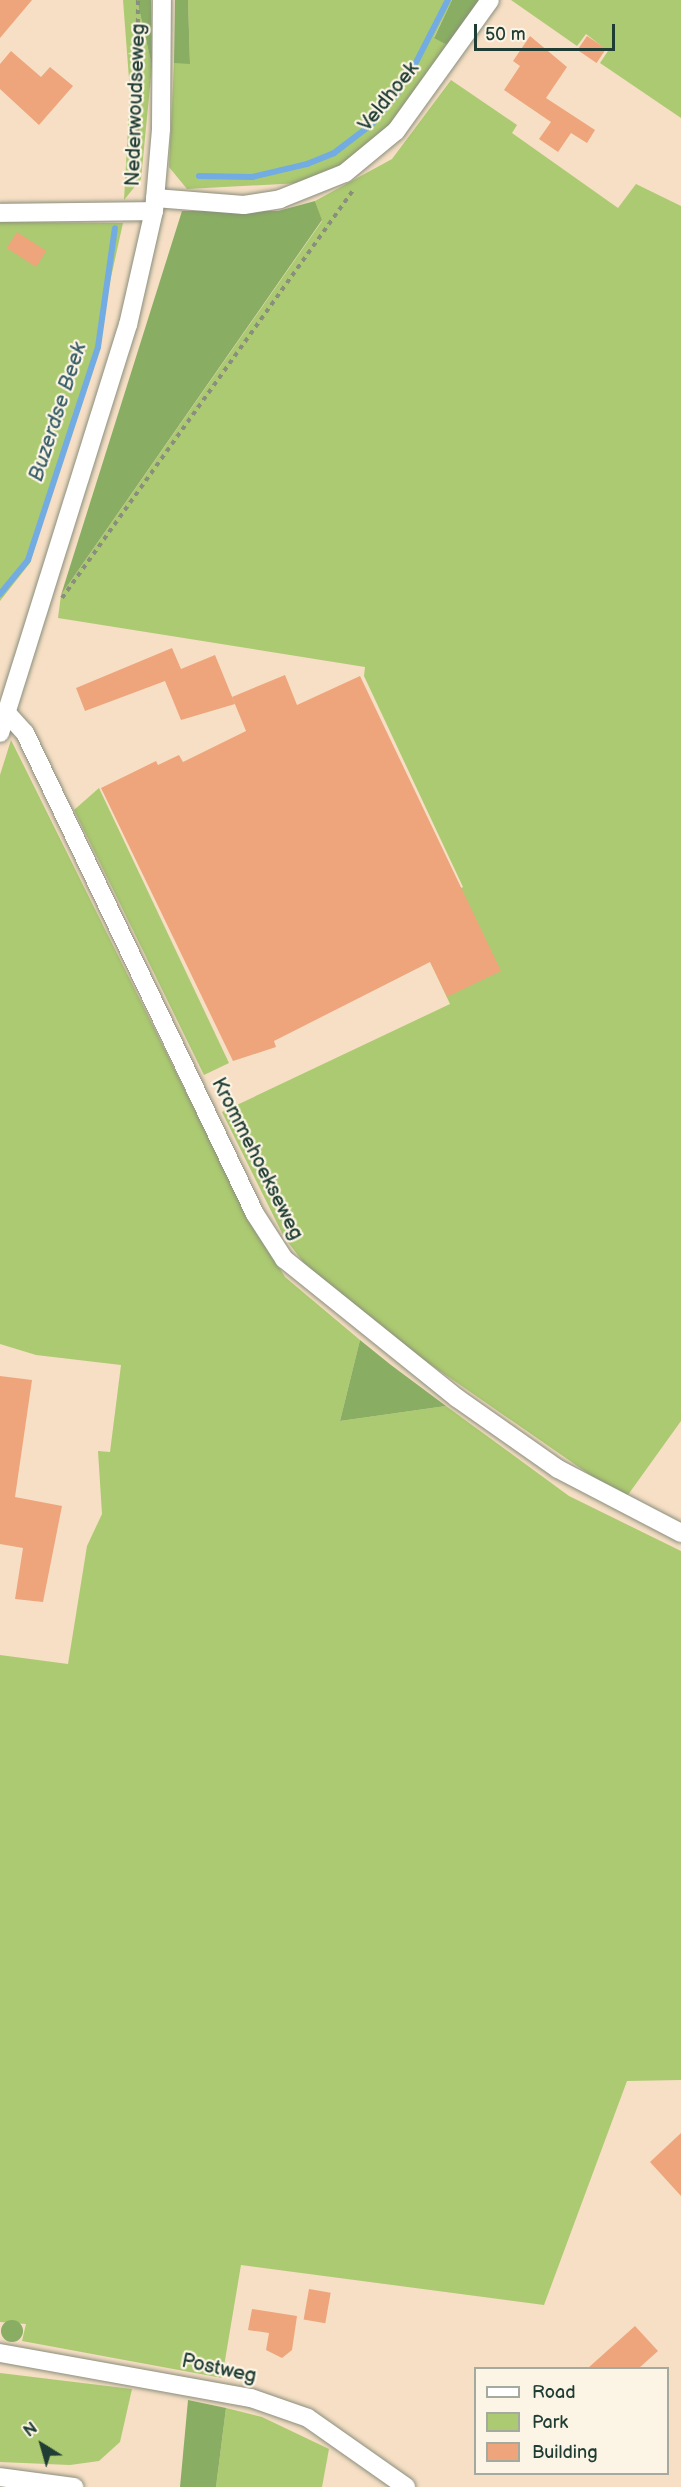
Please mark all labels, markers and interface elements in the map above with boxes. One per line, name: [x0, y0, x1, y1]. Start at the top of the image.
scale bar: [477, 12, 618, 50]
street label: Nederwoudseweg: [121, 23, 151, 187]
text: 50 m: [485, 24, 526, 45]
street label: Veldhoek: [354, 57, 424, 137]
water label: Buzerdse Beek: [24, 339, 92, 485]
street label: Krommehoekseweg: [206, 1074, 308, 1244]
street label: Postweg: [179, 2349, 259, 2389]
legend: [474, 2367, 669, 2475]
text: Road: [532, 2382, 576, 2403]
text: Park: [532, 2412, 568, 2433]
north arrow: [12, 2415, 72, 2475]
text: N: [20, 2419, 41, 2441]
text: Building: [532, 2442, 598, 2463]

